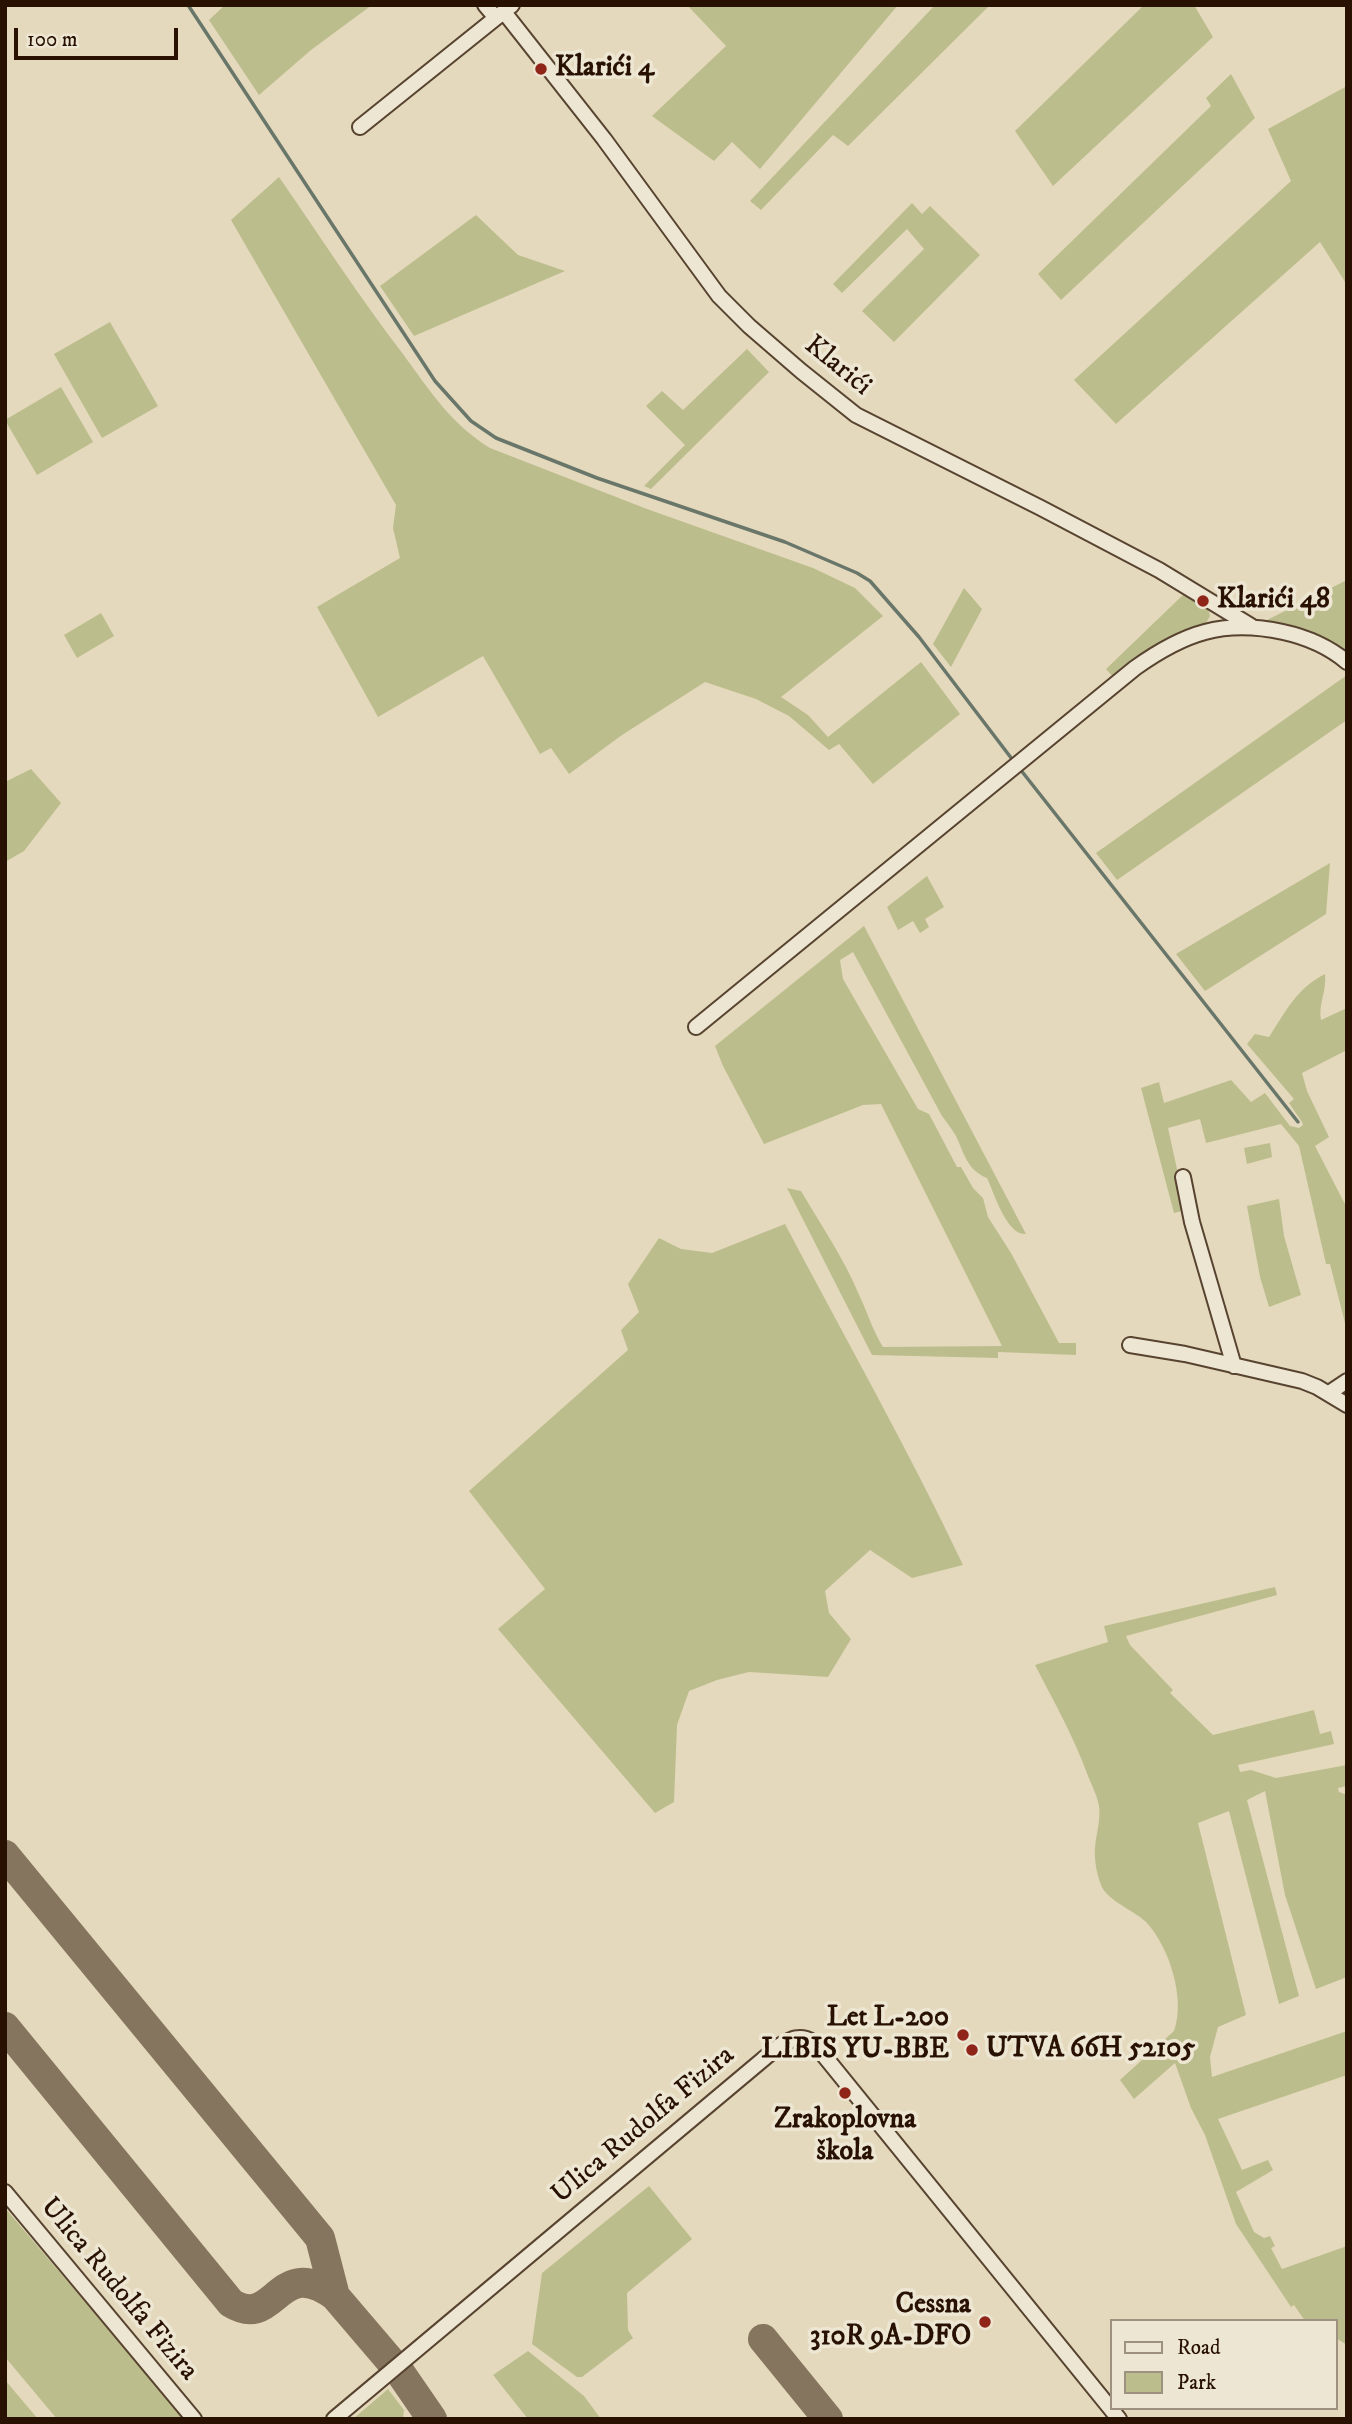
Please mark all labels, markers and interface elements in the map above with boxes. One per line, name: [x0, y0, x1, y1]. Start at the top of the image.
scale bar: [18, 14, 182, 58]
text: 100 m: [27, 27, 78, 53]
place label: Klarići 4: [555, 52, 654, 86]
marker: Klarići 4: [533, 61, 549, 77]
street label: Klarići: [797, 330, 877, 404]
place label: Klarići 48: [1217, 584, 1330, 618]
marker: Klarići 48: [1195, 593, 1211, 609]
place label: Let L-200 LIBIS YU-BBE: [761, 2002, 949, 2068]
marker: Let L-200 LIBIS YU-BBE: [955, 2027, 971, 2043]
place label: UTVA 66H 52105: [986, 2033, 1195, 2067]
street label: Ulica Rudolfa Fizira: [546, 2040, 742, 2212]
marker: UTVA 66H 52105: [964, 2042, 980, 2058]
marker: Zrakoplovna škola: [837, 2085, 853, 2101]
place label: Zrakoplovna škola: [774, 2104, 916, 2170]
street label: Ulica Rudolfa Fizira: [32, 2192, 204, 2388]
place label: Cessna 310R 9A-DFO: [810, 2289, 971, 2355]
marker: Cessna 310R 9A-DFO: [977, 2314, 993, 2330]
legend: [1110, 2319, 1338, 2410]
text: Road: [1177, 2335, 1221, 2361]
text: Park: [1177, 2370, 1216, 2396]

